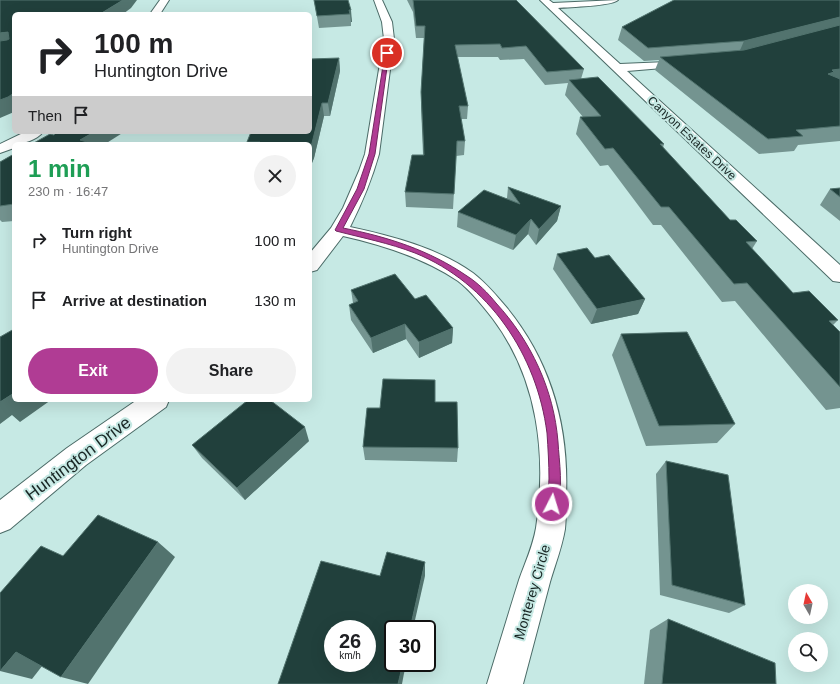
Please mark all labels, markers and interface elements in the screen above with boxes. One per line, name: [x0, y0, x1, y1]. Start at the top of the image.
icon: right: [28, 28, 80, 80]
text: 100 m: [94, 28, 173, 59]
pin: [370, 36, 404, 70]
icon: arrive: [376, 42, 398, 64]
text: Huntington Drive: [94, 61, 228, 81]
street label: Canyon Estates Drive: [645, 93, 739, 183]
icon: arrive: [70, 104, 92, 126]
text: Then: [28, 107, 62, 124]
text: 1 min: [28, 155, 91, 182]
button: close: [254, 155, 296, 197]
text: 230 m · 16:47: [28, 184, 108, 199]
text: Turn right: [62, 224, 132, 241]
icon: right: [28, 229, 50, 251]
text: 100 m: [254, 232, 296, 249]
text: Huntington Drive: [62, 241, 159, 256]
icon: arrive: [28, 289, 50, 311]
text: Arrive at destination: [62, 292, 207, 309]
text: 130 m: [254, 292, 296, 309]
button: Exit: [28, 348, 158, 394]
button: Share: [166, 348, 296, 394]
street label: Huntington Drive: [22, 413, 135, 504]
position arrow: [531, 483, 573, 525]
street label: Monterey Circle: [511, 542, 553, 641]
north arrow: [788, 584, 828, 624]
map controls: [788, 584, 828, 672]
speed limit sign: 30: [384, 620, 436, 672]
text: 26: [339, 630, 361, 652]
button: search: [788, 632, 828, 672]
text: km/h: [339, 650, 361, 661]

